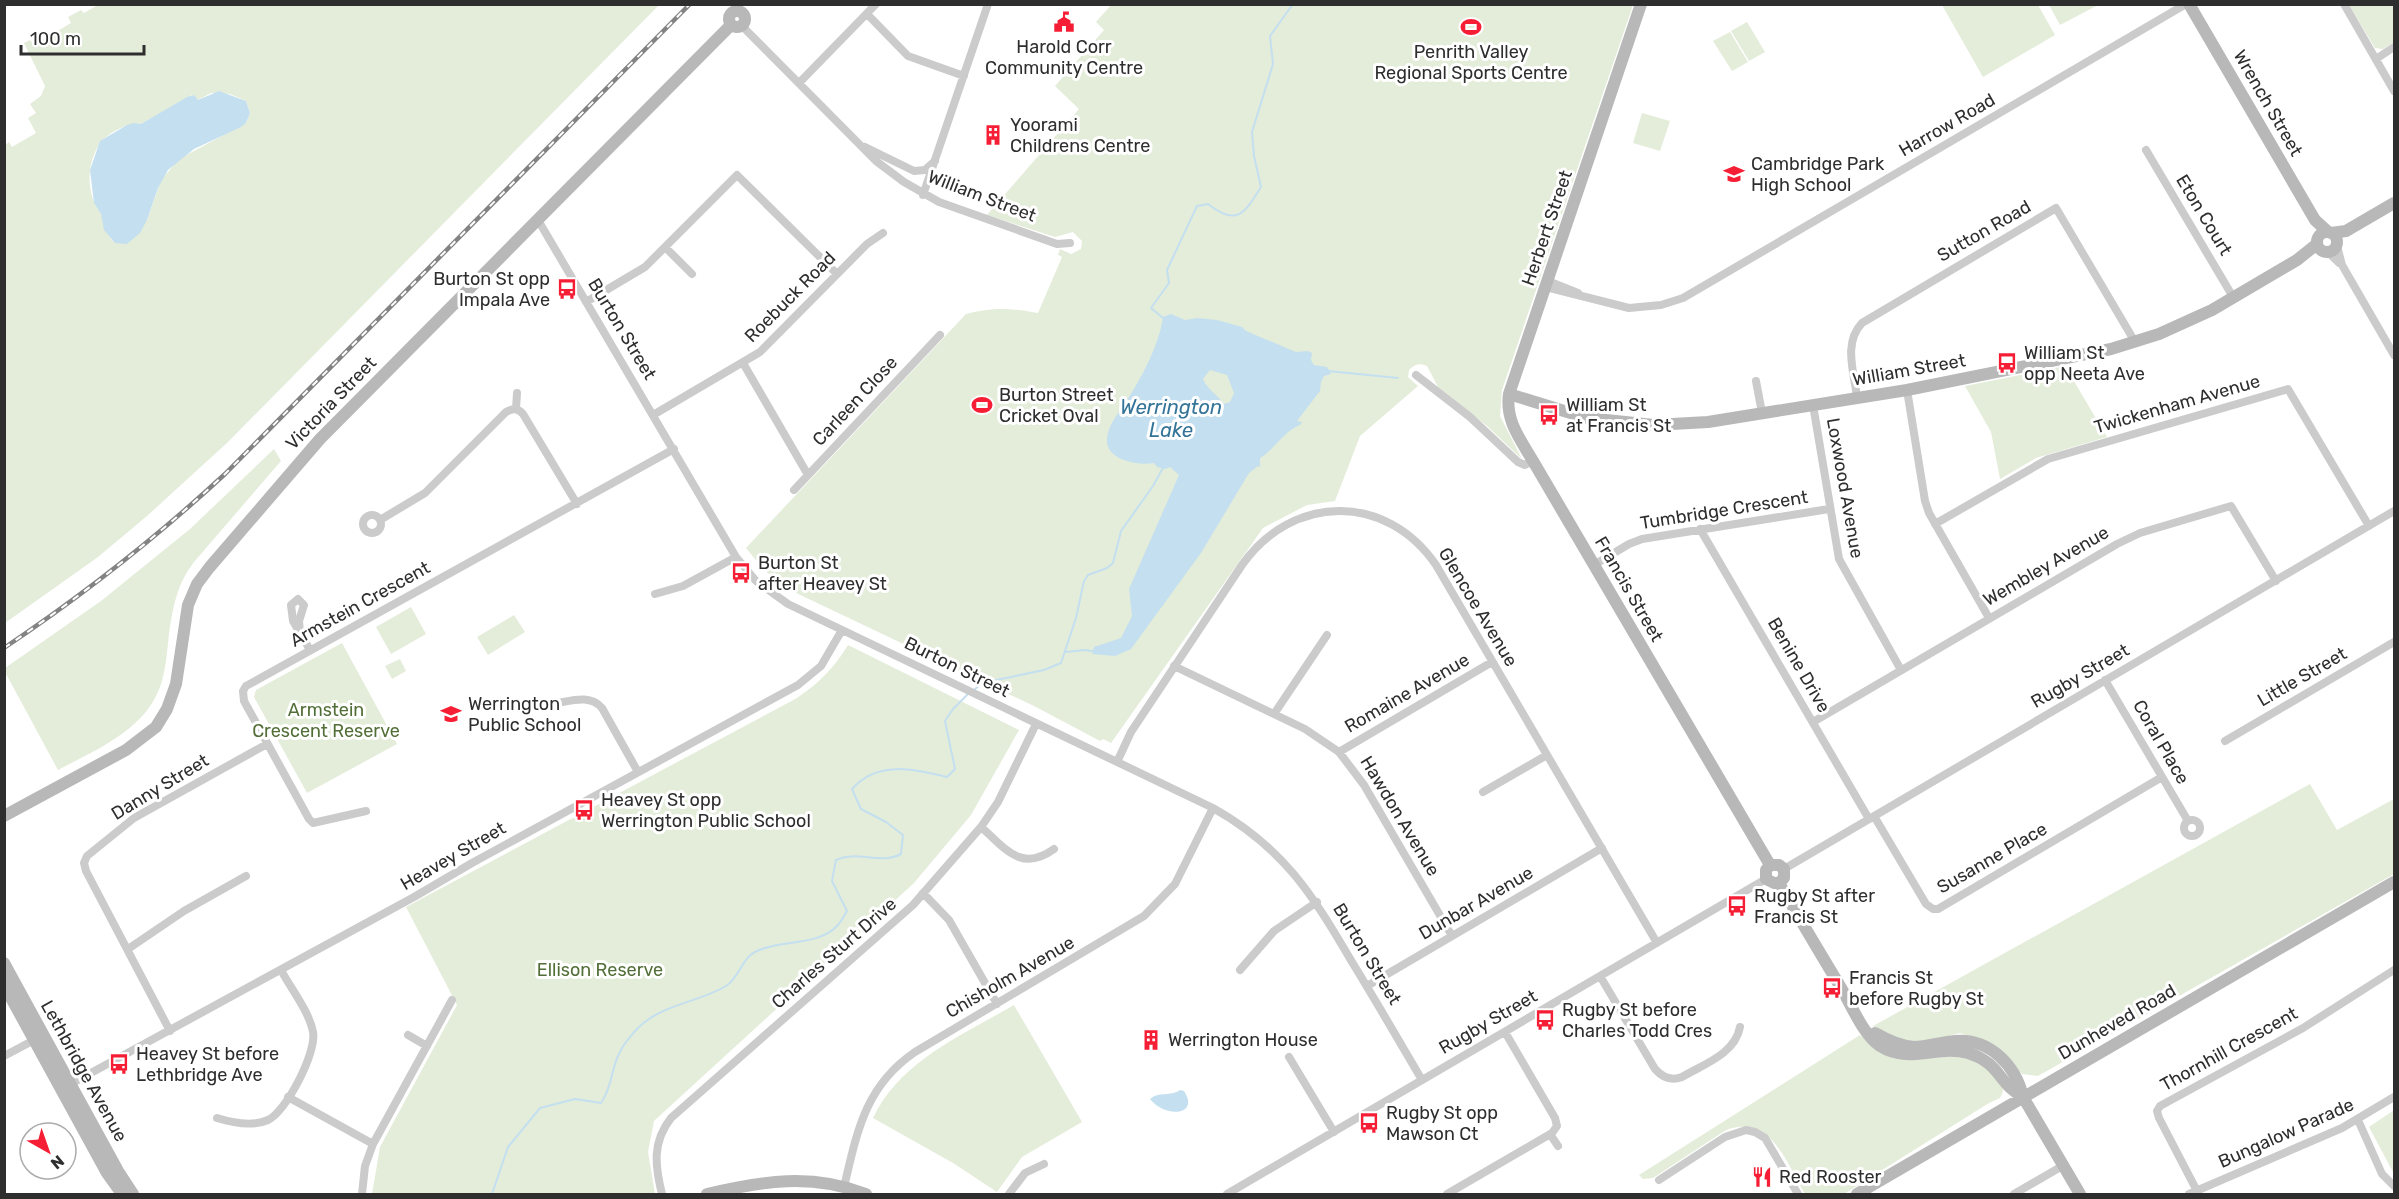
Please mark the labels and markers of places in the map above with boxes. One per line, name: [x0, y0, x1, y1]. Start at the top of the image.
public building icon: Harold Corr Community Centre: [1052, 10, 1076, 34]
sports icon: Penrith Valley Regional Sports Centre: [1459, 15, 1483, 39]
place label: Harold Corr Community Centre: [985, 36, 1143, 79]
place label: Penrith Valley Regional Sports Centre: [1374, 41, 1568, 84]
place label: Yoorami Childrens Centre: [1010, 114, 1150, 157]
building icon: Yoorami Childrens Centre: [981, 123, 1005, 147]
place label: Cambridge Park High School: [1751, 153, 1885, 196]
school or university icon: Cambridge Park High School: [1722, 162, 1746, 186]
place label: Burton St opp Impala Ave: [433, 268, 550, 311]
bus stop icon: Burton St opp Impala Ave: [555, 277, 579, 301]
place label: William St opp Neeta Ave: [2024, 342, 2145, 385]
bus stop icon: William St opp Neeta Ave: [1995, 351, 2019, 375]
place label: Burton Street Cricket Oval: [999, 384, 1113, 427]
sports icon: Burton Street Cricket Oval: [970, 393, 994, 417]
place label: William St at Francis St: [1566, 394, 1671, 437]
bus stop icon: William St at Francis St: [1537, 403, 1561, 427]
place label: Burton St after Heavey St: [758, 552, 887, 595]
bus stop icon: Burton St after Heavey St: [729, 561, 753, 585]
place label: Werrington Public School: [468, 693, 581, 736]
school or university icon: Werrington Public School: [439, 702, 463, 726]
place label: Heavey St opp Werrington Public School: [601, 789, 811, 832]
bus stop icon: Heavey St opp Werrington Public School: [572, 798, 596, 822]
place label: Rugby St after Francis St: [1754, 885, 1875, 928]
bus stop icon: Rugby St after Francis St: [1725, 894, 1749, 918]
place label: Francis St before Rugby St: [1849, 967, 1984, 1010]
bus stop icon: Francis St before Rugby St: [1820, 976, 1844, 1000]
place label: Rugby St before Charles Todd Cres: [1562, 999, 1712, 1042]
bus stop icon: Rugby St before Charles Todd Cres: [1533, 1008, 1557, 1032]
building icon: Werrington House: [1139, 1028, 1163, 1052]
place label: Werrington House: [1168, 1029, 1318, 1051]
place label: Heavey St before Lethbridge Ave: [136, 1043, 279, 1086]
bus stop icon: Heavey St before Lethbridge Ave: [107, 1052, 131, 1076]
place label: Rugby St opp Mawson Ct: [1386, 1102, 1498, 1145]
bus stop icon: Rugby St opp Mawson Ct: [1357, 1111, 1381, 1135]
restaurant icon: Red Rooster: [1750, 1165, 1774, 1189]
place label: Red Rooster: [1779, 1166, 1882, 1188]

